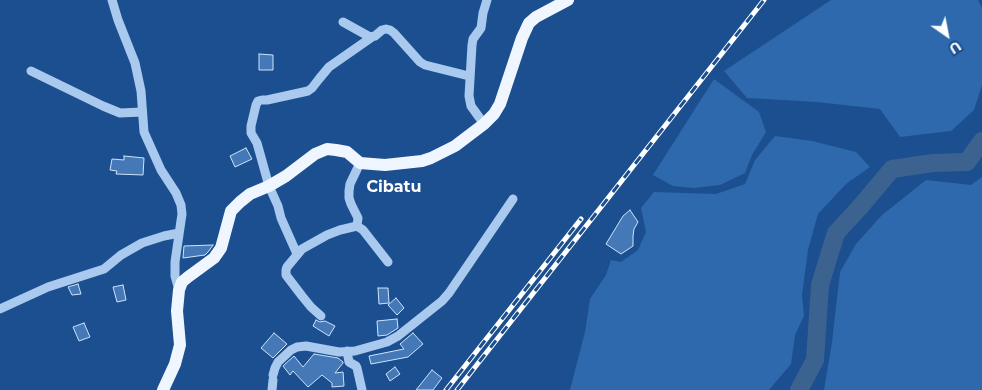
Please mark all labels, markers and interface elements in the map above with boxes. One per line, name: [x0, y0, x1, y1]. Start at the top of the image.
north arrow: [922, 10, 972, 60]
text: U: [946, 37, 965, 58]
district label: Cibatu: [366, 177, 422, 197]

